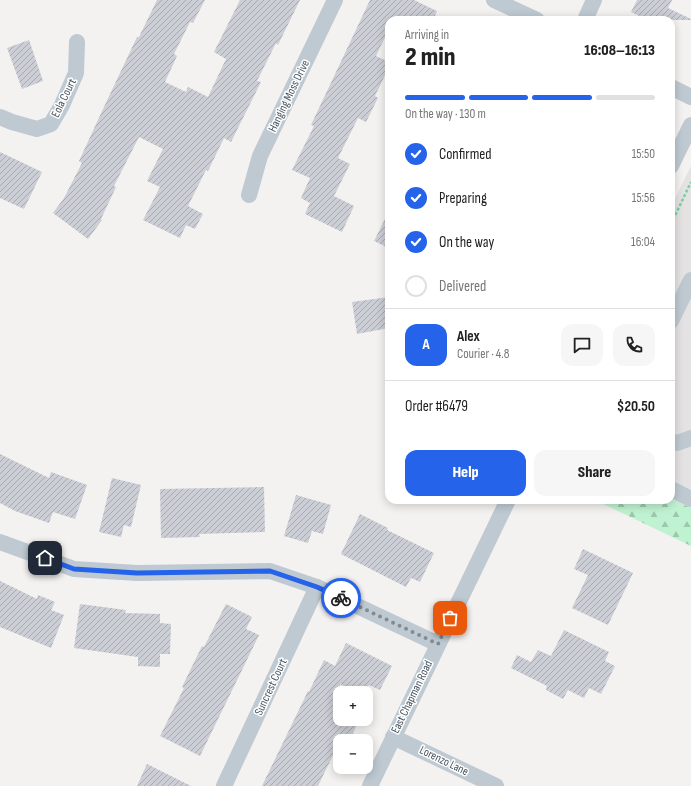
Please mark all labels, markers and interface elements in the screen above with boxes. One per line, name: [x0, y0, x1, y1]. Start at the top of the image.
text: Arriving in: [405, 27, 449, 43]
text: 16:08–16:13: [584, 41, 655, 60]
text: 2 min: [405, 42, 455, 73]
street label: Hanging Moss Drive: [265, 57, 313, 134]
street label: Eola Court: [48, 76, 80, 120]
text: On the way · 130 m: [405, 106, 486, 122]
icon: check: [405, 143, 427, 165]
text: Confirmed: [439, 145, 492, 164]
text: 15:50: [632, 146, 655, 162]
icon: check: [405, 187, 427, 209]
text: Preparing: [439, 189, 487, 208]
text: 15:56: [632, 190, 655, 206]
icon: check: [405, 231, 427, 253]
text: On the way: [439, 233, 494, 252]
text: 16:04: [631, 234, 655, 250]
text: Delivered: [439, 277, 486, 296]
button: chat: [561, 324, 603, 366]
button: phone: [613, 324, 655, 366]
text: Alex: [457, 327, 480, 346]
text: A: [422, 335, 430, 354]
text: Courier · 4.8: [457, 346, 509, 362]
text: Order #6479: [405, 397, 468, 416]
text: $20.50: [617, 397, 655, 416]
button: Help: [405, 450, 526, 496]
button: Share: [534, 450, 655, 496]
pin: [28, 541, 62, 575]
icon: home: [34, 547, 56, 569]
courier: [321, 578, 361, 618]
icon: bike: [330, 587, 352, 609]
pin: [433, 601, 467, 635]
icon: bag: [439, 607, 461, 629]
street label: Suncrest Court: [251, 656, 291, 718]
street label: East Chapman Road: [388, 658, 436, 736]
map controls: [333, 686, 373, 774]
button: +: [333, 686, 373, 726]
button: −: [333, 734, 373, 774]
street label: Lorenzo Lane: [417, 743, 471, 779]

